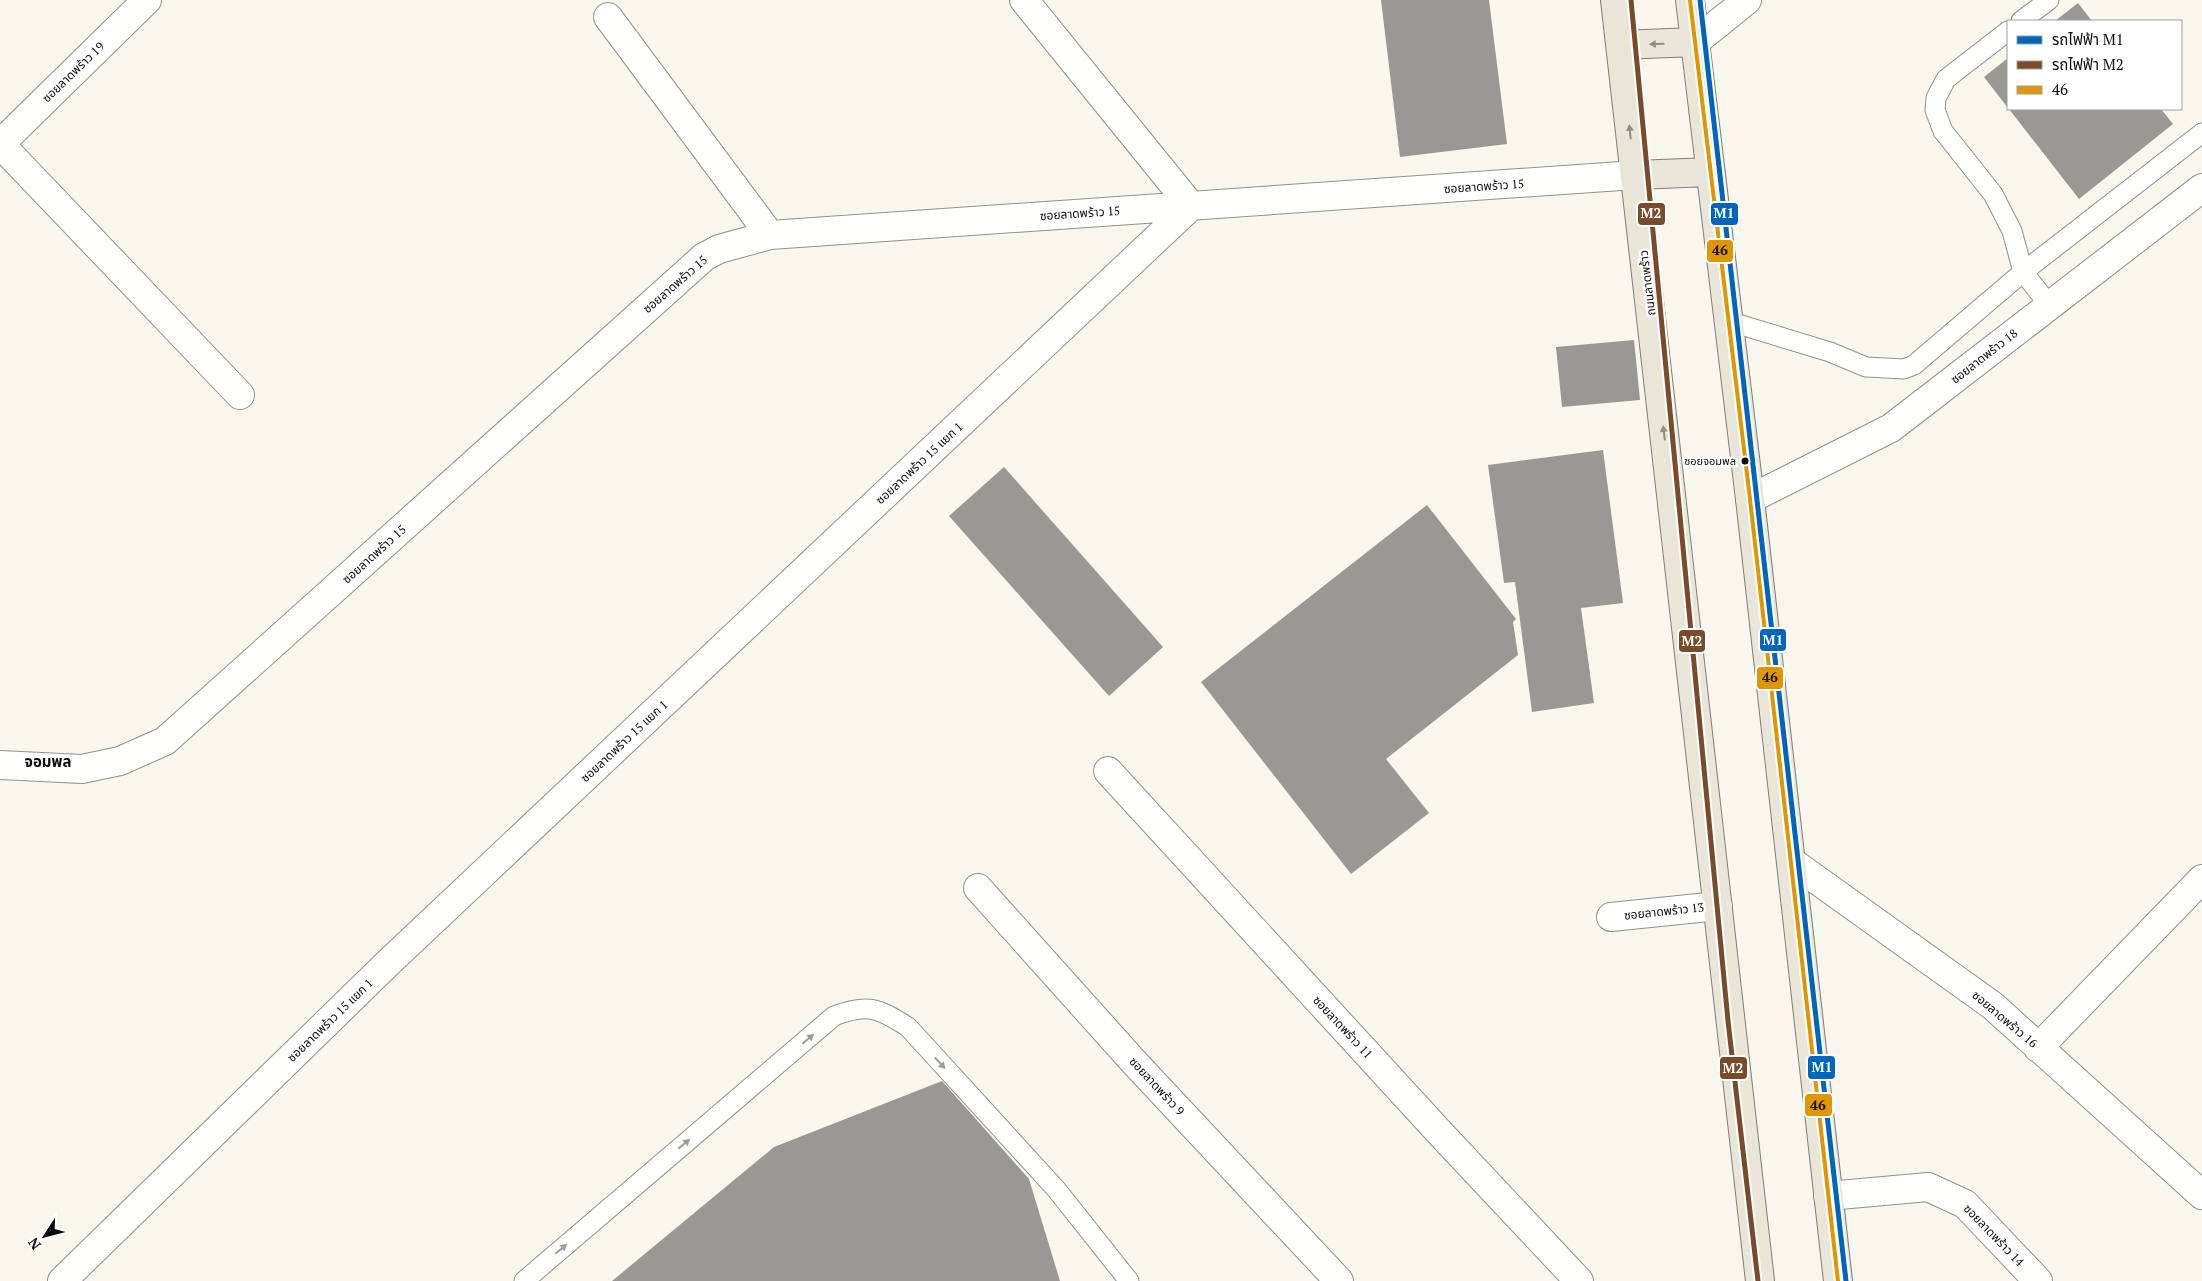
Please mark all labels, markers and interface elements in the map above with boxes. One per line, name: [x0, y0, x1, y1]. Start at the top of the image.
legend: [2007, 20, 2182, 110]
text: รถไฟฟ้า M1: [2052, 29, 2124, 49]
street label: ซอยลาดพร้าว 19: [39, 39, 107, 105]
one-way arrow: [1649, 40, 1665, 48]
text: รถไฟฟ้า M2: [2052, 54, 2124, 74]
text: 46: [2052, 79, 2068, 99]
one-way arrow: [1626, 124, 1634, 140]
street label: ซอยลาดพร้าว 15: [1443, 176, 1525, 196]
line badge: M2: [1637, 202, 1666, 226]
line badge: M1: [1710, 202, 1739, 226]
street label: ซอยลาดพร้าว 15: [1039, 203, 1121, 223]
text: M2: [1641, 203, 1662, 222]
text: M1: [1714, 203, 1734, 222]
line badge: 46: [1706, 239, 1734, 263]
text: 46: [1712, 240, 1728, 259]
street label: ถนนลาดพร้าว: [1636, 249, 1658, 317]
street label: ซอยลาดพร้าว 15: [640, 252, 710, 316]
street label: ซอยลาดพร้าว 18: [1948, 325, 2020, 387]
street label: ซอยลาดพร้าว 15 แยก 1: [872, 419, 966, 507]
one-way arrow: [1660, 424, 1668, 440]
place label: ซอยจอมพล: [1684, 454, 1736, 468]
marker: ซอยจอมพล: [1740, 456, 1750, 466]
street label: ซอยลาดพร้าว 15: [339, 521, 409, 587]
line badge: M1: [1759, 628, 1787, 652]
line badge: M2: [1678, 629, 1706, 653]
text: M1: [1763, 630, 1783, 649]
text: M2: [1682, 631, 1703, 650]
line badge: 46: [1756, 666, 1784, 690]
text: 46: [1762, 667, 1778, 686]
street label: ซอยลาดพร้าว 15 แยก 1: [577, 697, 671, 785]
district label: จอมพล: [25, 751, 71, 771]
street label: ซอยลาดพร้าว 13: [1623, 899, 1705, 923]
street label: ซอยลาดพร้าว 15 แยก 1: [284, 975, 376, 1065]
street label: ซอยลาดพร้าว 16: [1969, 987, 2041, 1051]
street label: ซอยลาดพร้าว 11: [1310, 992, 1376, 1062]
one-way arrow: [801, 1033, 814, 1044]
street label: ซอยลาดพร้าว 9: [1126, 1054, 1188, 1118]
line badge: M1: [1807, 1055, 1836, 1080]
one-way arrow: [934, 1056, 946, 1068]
line badge: M2: [1719, 1056, 1748, 1080]
text: M1: [1812, 1057, 1832, 1076]
text: M2: [1723, 1058, 1744, 1077]
line badge: 46: [1804, 1093, 1833, 1117]
text: 46: [1810, 1095, 1826, 1114]
one-way arrow: [678, 1138, 690, 1150]
street label: ซอยลาดพร้าว 14: [1961, 1201, 2028, 1270]
north arrow: [20, 1211, 70, 1261]
text: N: [23, 1234, 45, 1254]
one-way arrow: [554, 1244, 567, 1255]

